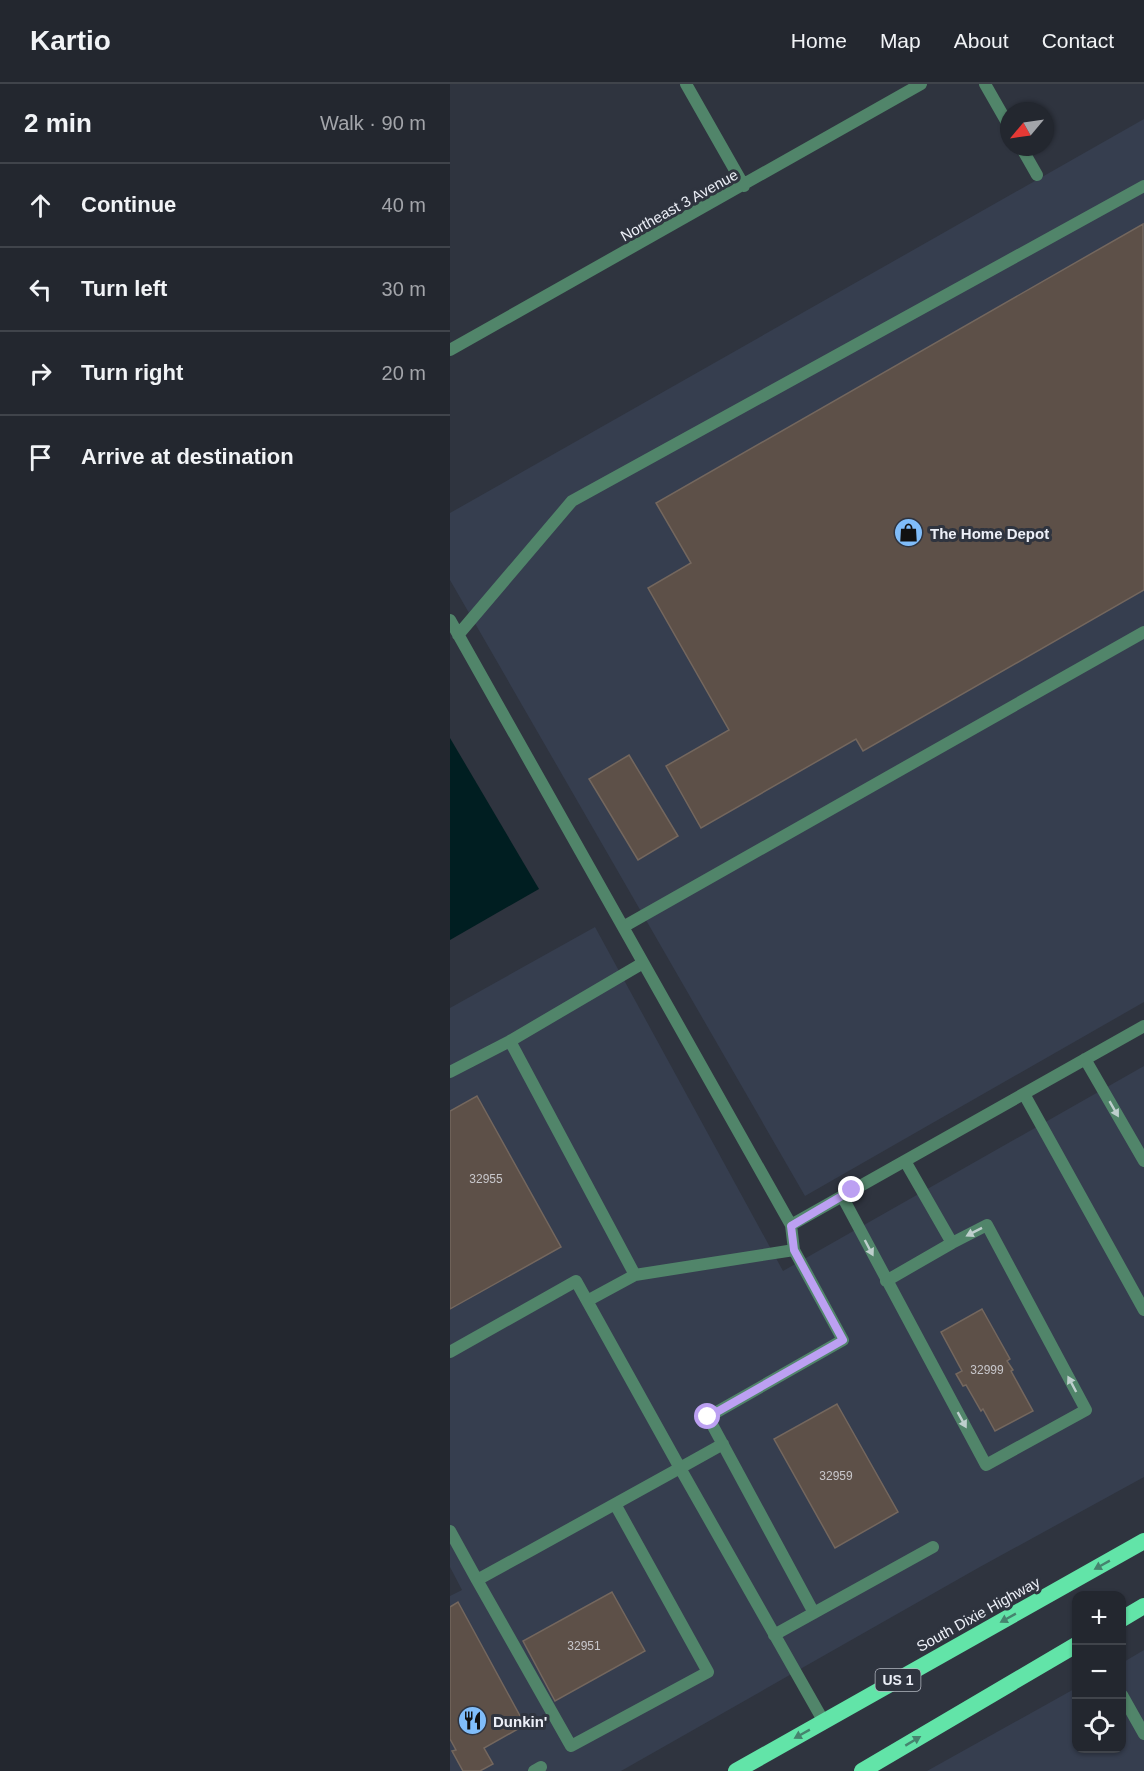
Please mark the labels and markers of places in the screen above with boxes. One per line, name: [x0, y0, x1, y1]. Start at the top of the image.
shop icon: The Home Depot: [893, 517, 925, 549]
place label: The Home Depot: [930, 525, 1049, 542]
restaurant icon: Dunkin': [456, 1705, 488, 1737]
place label: Dunkin': [493, 1713, 547, 1730]

